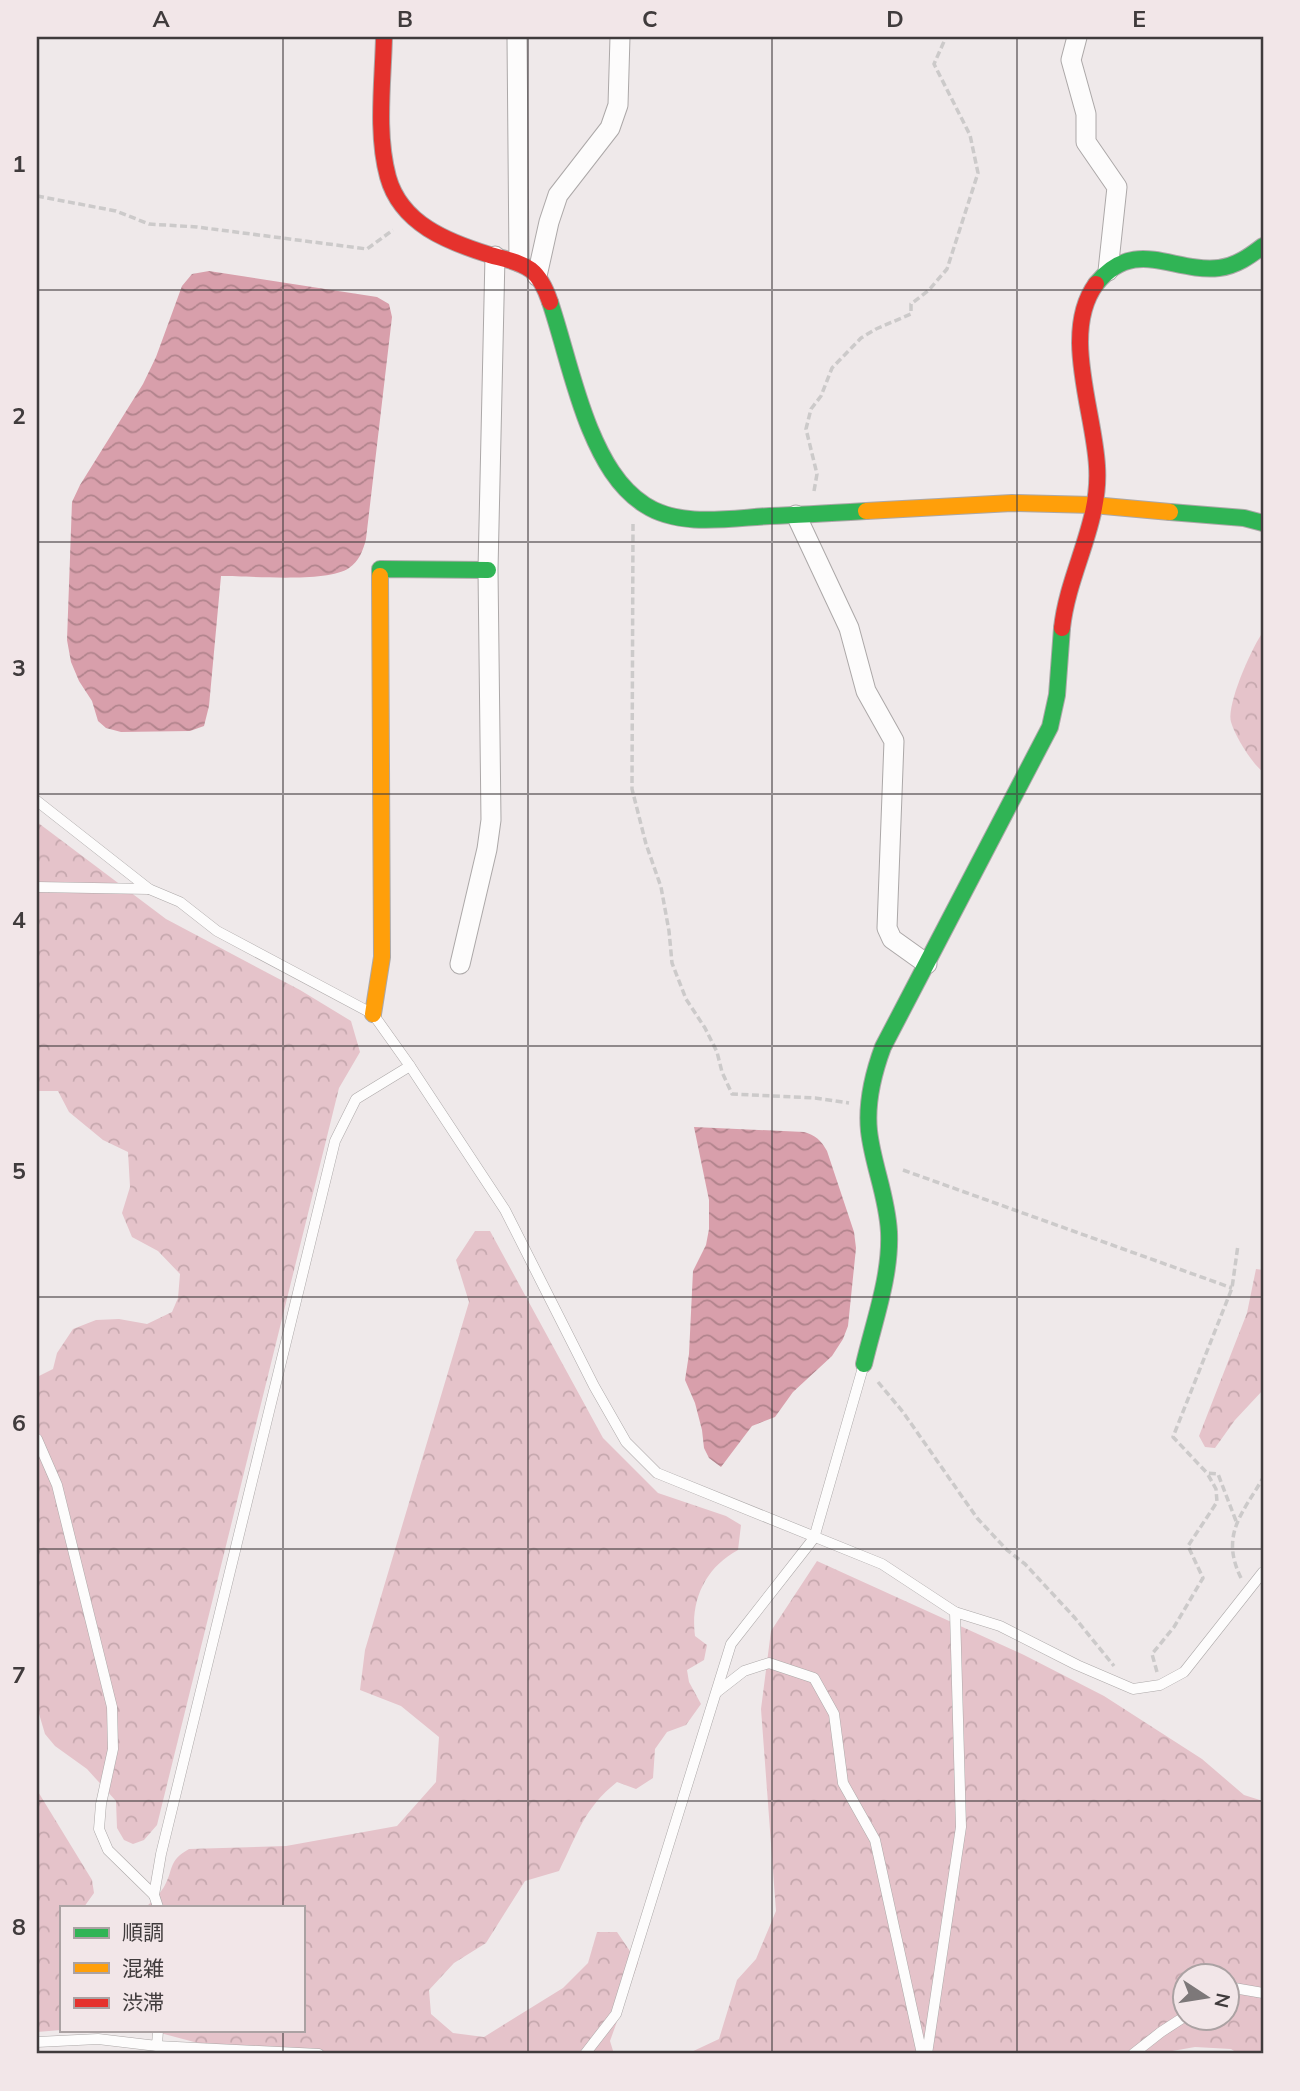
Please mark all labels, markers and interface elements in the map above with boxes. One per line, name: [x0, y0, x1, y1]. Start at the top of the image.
text: A: [152, 4, 170, 33]
text: B: [397, 4, 413, 33]
text: C: [642, 4, 658, 33]
text: D: [886, 4, 904, 33]
text: E: [1132, 4, 1146, 33]
text: 1: [12, 149, 26, 178]
text: 2: [12, 401, 26, 430]
text: 3: [12, 653, 26, 682]
text: 4: [12, 905, 26, 934]
text: 5: [12, 1156, 26, 1185]
text: 6: [12, 1408, 26, 1437]
text: 7: [12, 1660, 26, 1689]
legend: [60, 1906, 304, 2032]
text: 8: [12, 1912, 26, 1941]
text: 順調: [122, 1919, 164, 1945]
text: 混雑: [122, 1955, 164, 1981]
north arrow: [1170, 1962, 1240, 2032]
text: 渋滞: [122, 1989, 164, 2015]
text: N: [1209, 1991, 1236, 2010]

